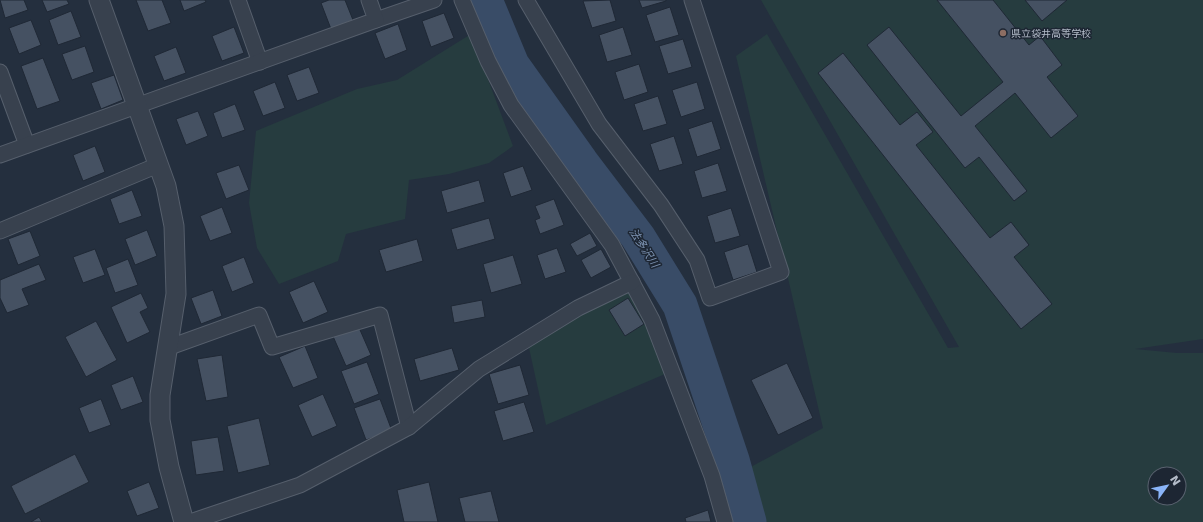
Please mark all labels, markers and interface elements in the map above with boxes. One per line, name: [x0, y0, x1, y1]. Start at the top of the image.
marker: 県立袋井高等学校: [998, 28, 1008, 38]
place label: 県立袋井高等学校: [1011, 28, 1091, 39]
water label: 法多沢川: [627, 226, 662, 271]
north arrow: [1147, 466, 1187, 506]
text: N: [1167, 473, 1183, 488]

